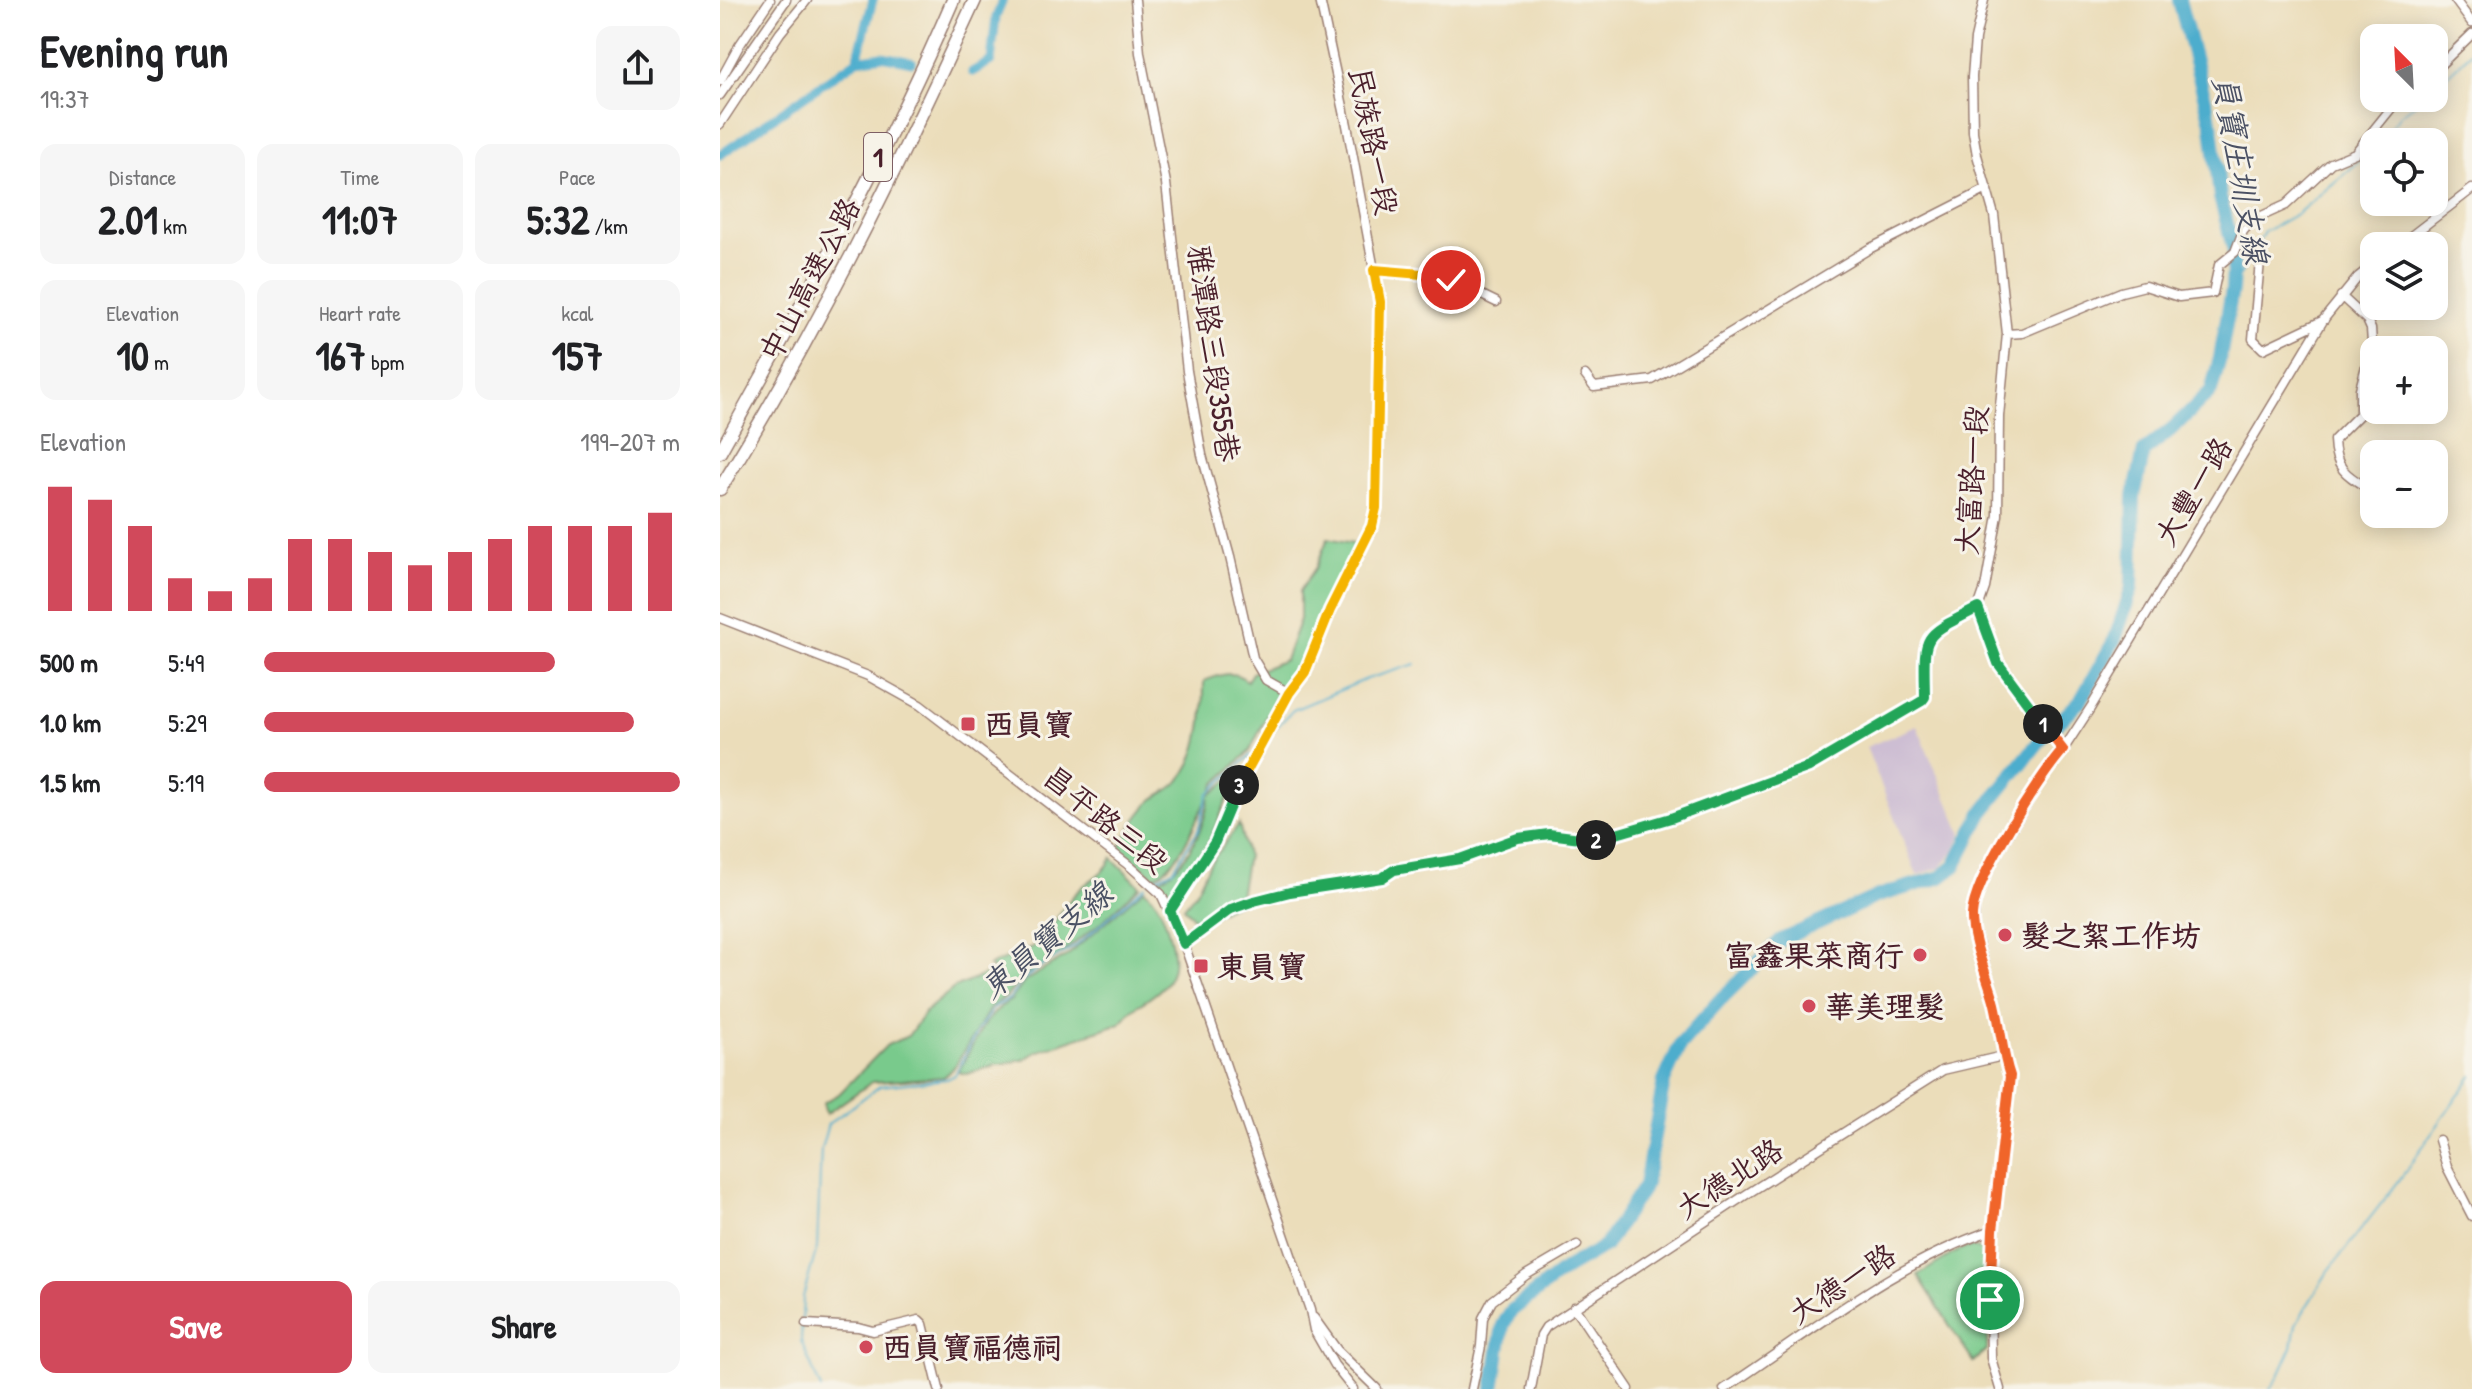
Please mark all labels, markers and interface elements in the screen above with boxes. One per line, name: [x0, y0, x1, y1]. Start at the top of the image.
text: Evening run: [40, 21, 228, 81]
north arrow: [2360, 24, 2448, 112]
map controls: [2360, 24, 2448, 528]
button: share: [596, 26, 680, 110]
street label: 民族路一段: [1340, 64, 1408, 218]
water label: 員寶庄圳支線: [2203, 71, 2279, 269]
text: 19:37: [40, 81, 90, 116]
button: locate: [2360, 128, 2448, 216]
road number: 1: [864, 133, 892, 181]
text: Distance: [109, 162, 176, 192]
text: Time: [341, 162, 379, 192]
text: Pace: [559, 162, 596, 192]
street label: 中山高速公路: [749, 190, 869, 368]
text: 2.01: [98, 192, 158, 246]
text: 11:07: [322, 192, 398, 246]
text: 5:32: [527, 192, 590, 246]
text: km: [158, 211, 187, 241]
text: /km: [590, 211, 628, 241]
button: layers: [2360, 232, 2448, 320]
street label: 雅潭路三段355巷: [1179, 242, 1249, 464]
pin: [1417, 246, 1485, 314]
icon: check: [1429, 258, 1473, 302]
text: Elevation: [106, 298, 179, 328]
text: Heart rate: [319, 298, 401, 328]
text: kcal: [561, 298, 593, 328]
text: 10: [116, 328, 149, 382]
text: 167: [316, 328, 366, 382]
text: 157: [552, 328, 603, 382]
button: +: [2360, 336, 2448, 424]
text: m: [149, 347, 169, 377]
text: bpm: [366, 347, 404, 377]
street label: 大富路一段: [1946, 404, 1996, 556]
text: Elevation: [40, 424, 126, 459]
text: 199–207 m: [580, 424, 680, 459]
street label: 大豐一路: [2145, 429, 2241, 553]
button: −: [2360, 440, 2448, 528]
text: 500 m: [40, 645, 98, 680]
text: 5:49: [168, 645, 204, 680]
place label: 西員寶: [984, 704, 1074, 744]
pin: 1: [2023, 704, 2063, 744]
text: 1.0 km: [40, 705, 101, 740]
text: 5:29: [168, 705, 207, 740]
text: 1: [2039, 709, 2047, 739]
marker: 西員寶: [959, 715, 977, 733]
street label: 昌平路三段: [1035, 756, 1177, 882]
text: 1.5 km: [40, 765, 100, 800]
text: 5:19: [168, 765, 204, 800]
pin: 3: [1219, 765, 1259, 805]
text: 3: [1234, 770, 1244, 800]
pin: 2: [1576, 820, 1616, 860]
text: 2: [1591, 825, 1601, 855]
water label: 東員寶支線: [971, 871, 1123, 1008]
place label: 髮之絮工作坊: [2021, 915, 2201, 955]
marker: 髮之絮工作坊: [1996, 926, 2014, 944]
place label: 富鑫果菜商行: [1724, 935, 1904, 975]
place label: 東員寶: [1217, 946, 1307, 986]
marker: 富鑫果菜商行: [1911, 946, 1929, 964]
marker: 東員寶: [1192, 957, 1210, 975]
place label: 華美理髮: [1825, 986, 1945, 1026]
marker: 華美理髮: [1800, 997, 1818, 1015]
street label: 大德北路: [1668, 1129, 1790, 1227]
street label: 大德一路: [1781, 1234, 1903, 1332]
pin: [1956, 1266, 2024, 1334]
icon: arrive: [1968, 1278, 2012, 1322]
button: Save: [40, 1281, 352, 1373]
button: Share: [368, 1281, 680, 1373]
place label: 西員寶福德祠: [882, 1327, 1062, 1367]
marker: 西員寶福德祠: [857, 1338, 875, 1356]

